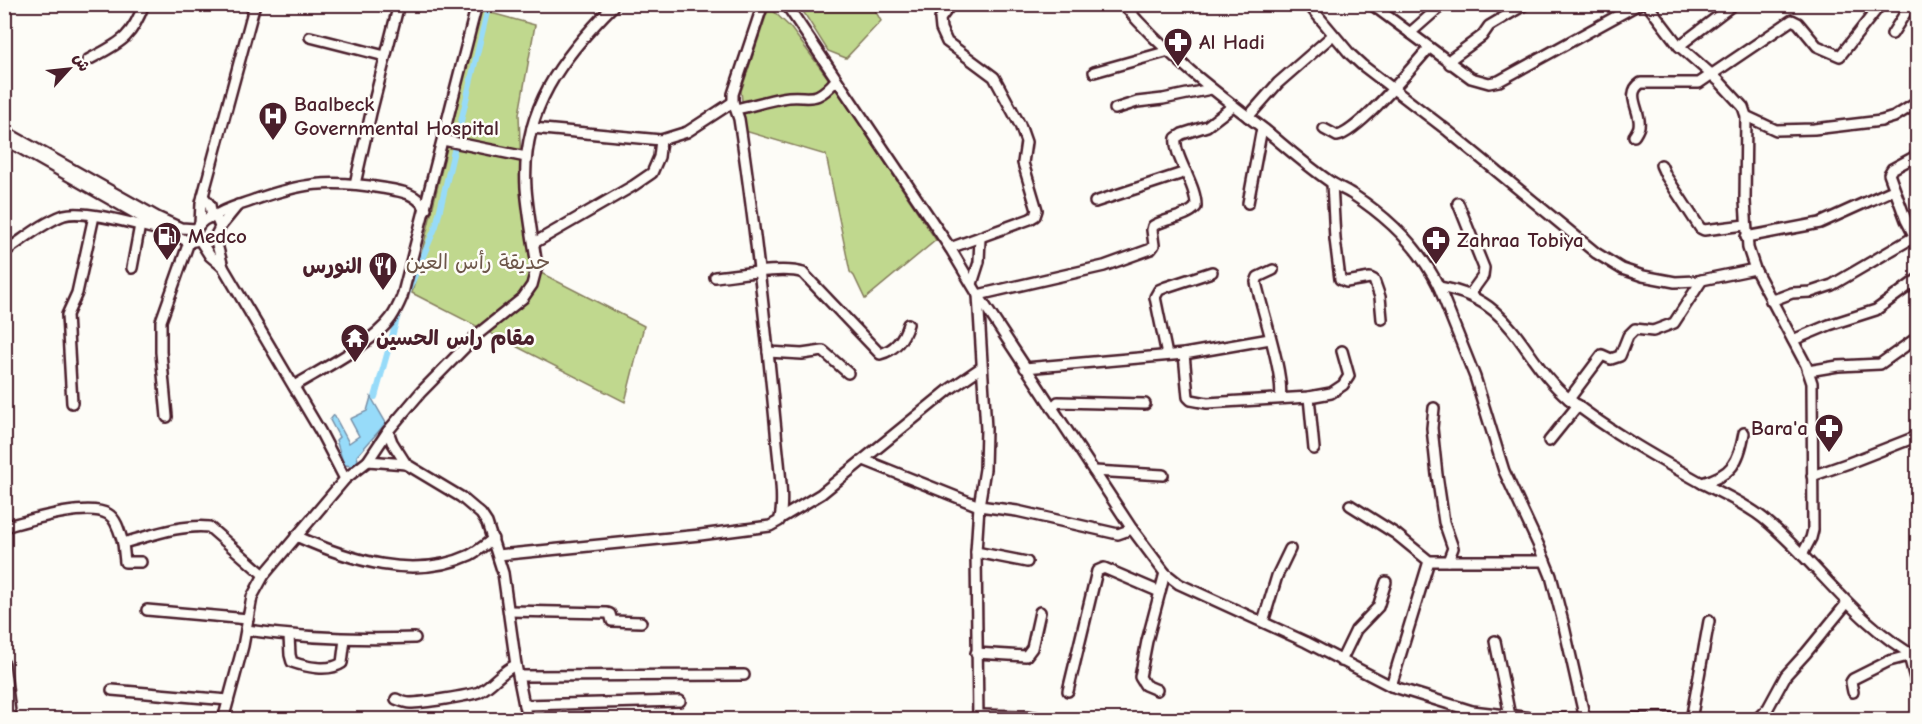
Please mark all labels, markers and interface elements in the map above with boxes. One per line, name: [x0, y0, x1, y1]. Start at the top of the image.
pharmacy icon: Al Hadi: [1162, 26, 1194, 68]
place label: Al Hadi: [1199, 30, 1265, 54]
north arrow: [39, 39, 99, 99]
text: ش: [69, 51, 93, 75]
place label: Baalbeck Governmental Hospital: [294, 92, 499, 140]
hospital icon: Baalbeck Governmental Hospital: [257, 100, 289, 142]
fuel station icon: Medco: [151, 220, 183, 262]
place label: Medco: [188, 224, 247, 248]
pharmacy icon: Zahraa Tobiya: [1420, 224, 1452, 266]
place label: Zahraa Tobiya: [1457, 228, 1584, 252]
restaurant icon: النورس: [367, 250, 399, 292]
park label: حديقة رأس العين: [406, 250, 550, 274]
place label: النورس: [303, 254, 362, 279]
temple icon: مقام راس الحسين: [339, 322, 371, 364]
place label: مقام راس الحسين: [376, 326, 535, 354]
pharmacy icon: Bara'a: [1813, 412, 1845, 454]
place label: Bara'a: [1751, 416, 1808, 440]

